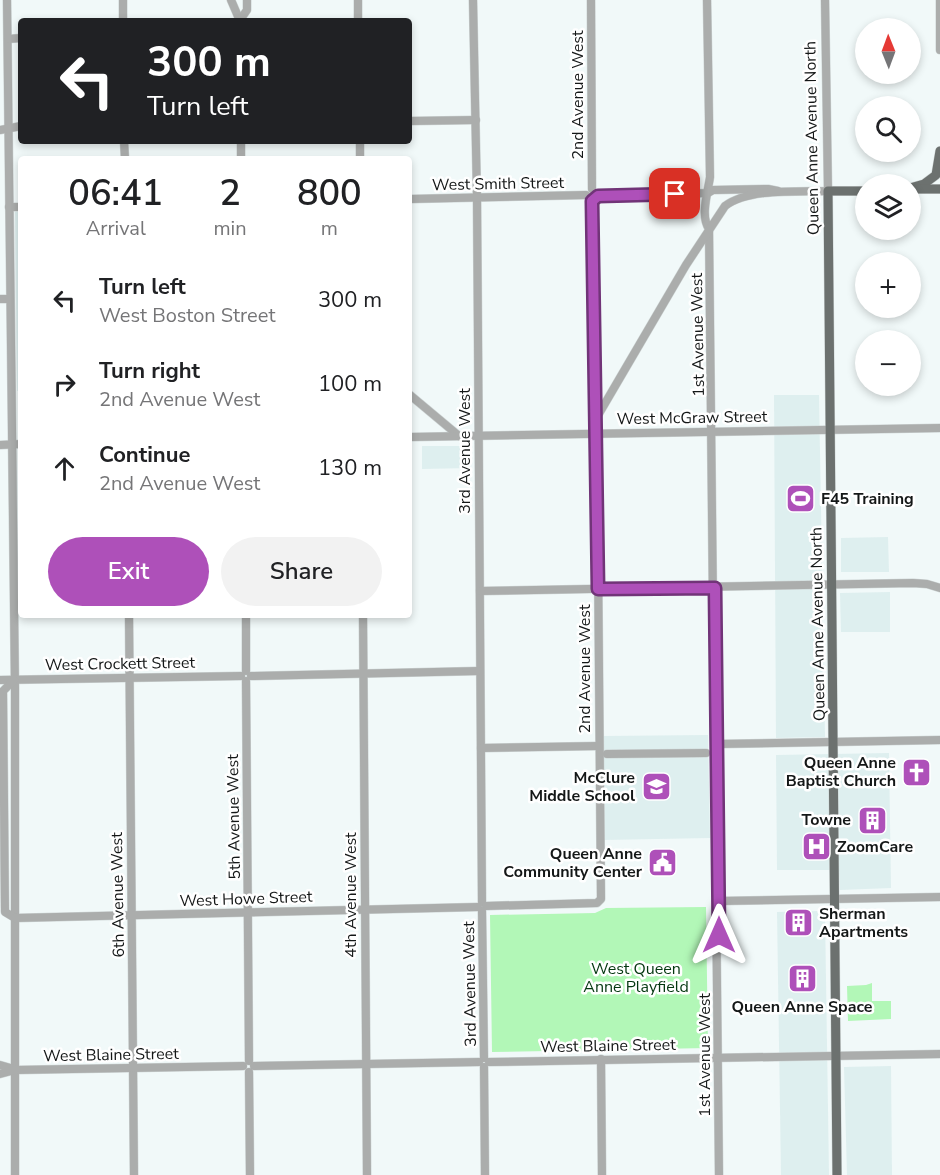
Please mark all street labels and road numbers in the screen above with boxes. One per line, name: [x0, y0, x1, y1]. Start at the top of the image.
street label: 2nd Avenue West: [567, 30, 589, 160]
street label: Queen Anne Avenue North: [799, 41, 825, 235]
street label: West Smith Street: [432, 172, 565, 196]
street label: 1st Avenue West: [686, 272, 710, 397]
street label: 3rd Avenue West: [454, 388, 476, 514]
street label: West McGraw Street: [617, 406, 768, 430]
street label: Queen Anne Avenue North: [805, 527, 831, 721]
street label: 2nd Avenue West: [574, 604, 596, 734]
street label: West Crockett Street: [45, 652, 196, 676]
street label: 5th Avenue West: [222, 754, 246, 880]
street label: 6th Avenue West: [106, 832, 130, 958]
street label: 4th Avenue West: [340, 832, 362, 958]
street label: West Howe Street: [179, 886, 313, 912]
street label: 3rd Avenue West: [458, 921, 482, 1047]
street label: 1st Avenue West: [694, 993, 716, 1117]
street label: West Blaine Street: [540, 1034, 676, 1058]
street label: West Blaine Street: [43, 1043, 179, 1067]

